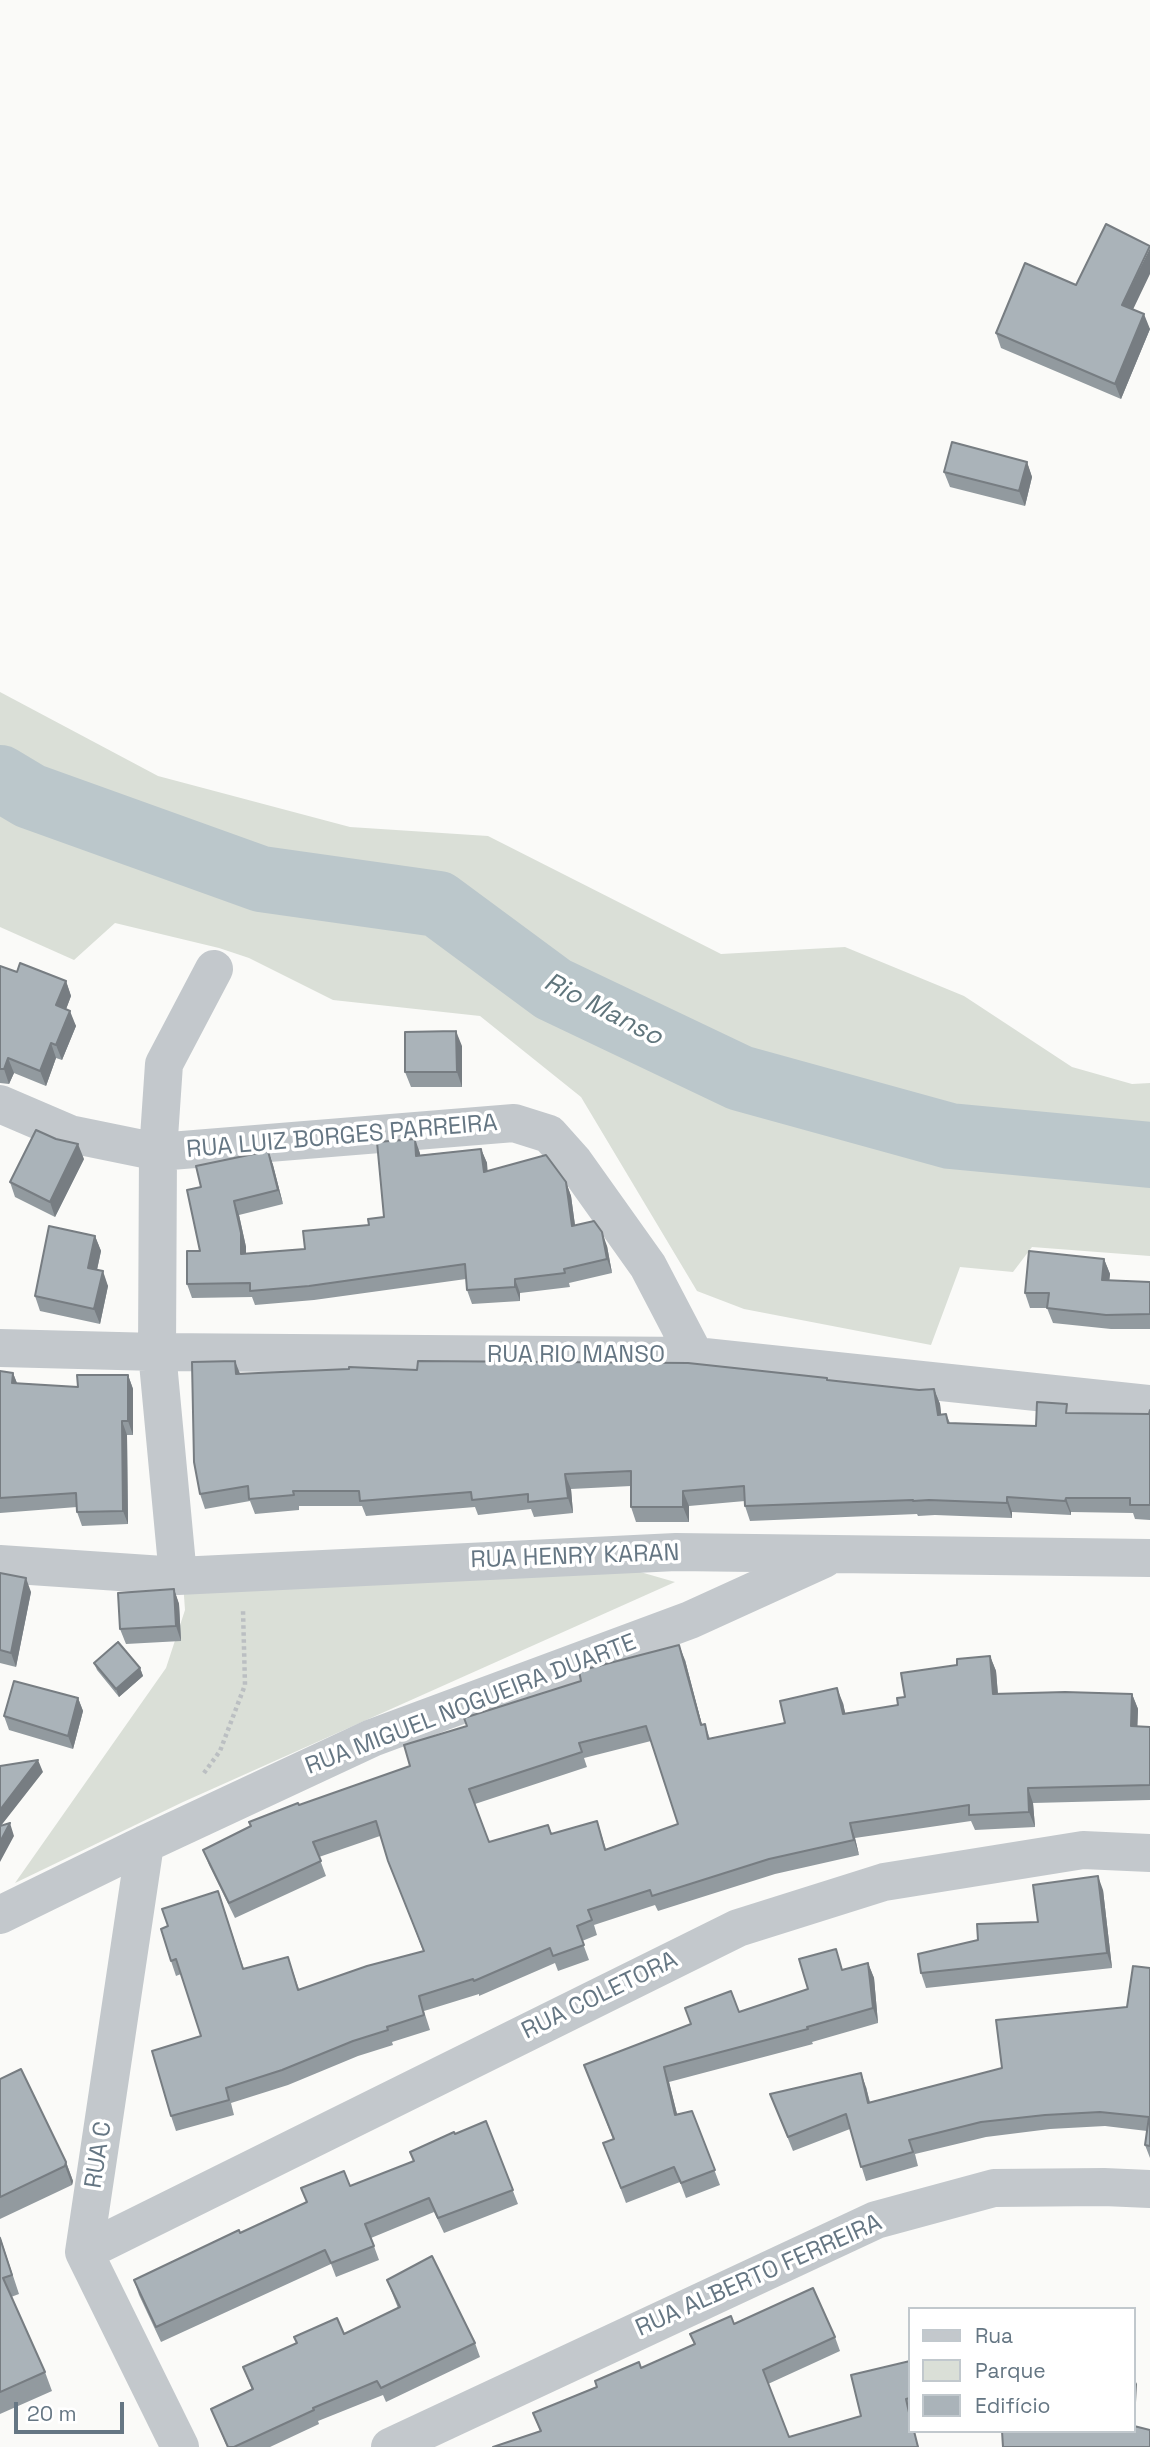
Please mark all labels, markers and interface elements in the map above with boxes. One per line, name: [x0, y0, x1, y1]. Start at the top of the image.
water label: Rio Manso: [539, 967, 667, 1053]
street label: RUA LUIZ BORGES PARREIRA: [185, 1109, 499, 1165]
street label: RUA RIO MANSO: [487, 1341, 665, 1369]
street label: RUA HENRY KARAN: [470, 1539, 680, 1575]
street label: RUA MIGUEL NOGUEIRA DUARTE: [301, 1628, 641, 1782]
street label: RUA COLETORA: [517, 1946, 683, 2046]
street label: RUA C: [79, 2119, 119, 2191]
street label: RUA ALBERTO FERREIRA: [631, 2209, 887, 2343]
legend: [908, 2307, 1136, 2433]
text: Rua: [975, 2322, 1013, 2349]
text: Parque: [975, 2357, 1046, 2384]
scale bar: [18, 2388, 128, 2432]
text: Edifício: [975, 2392, 1051, 2419]
text: 20 m: [27, 2400, 77, 2427]

